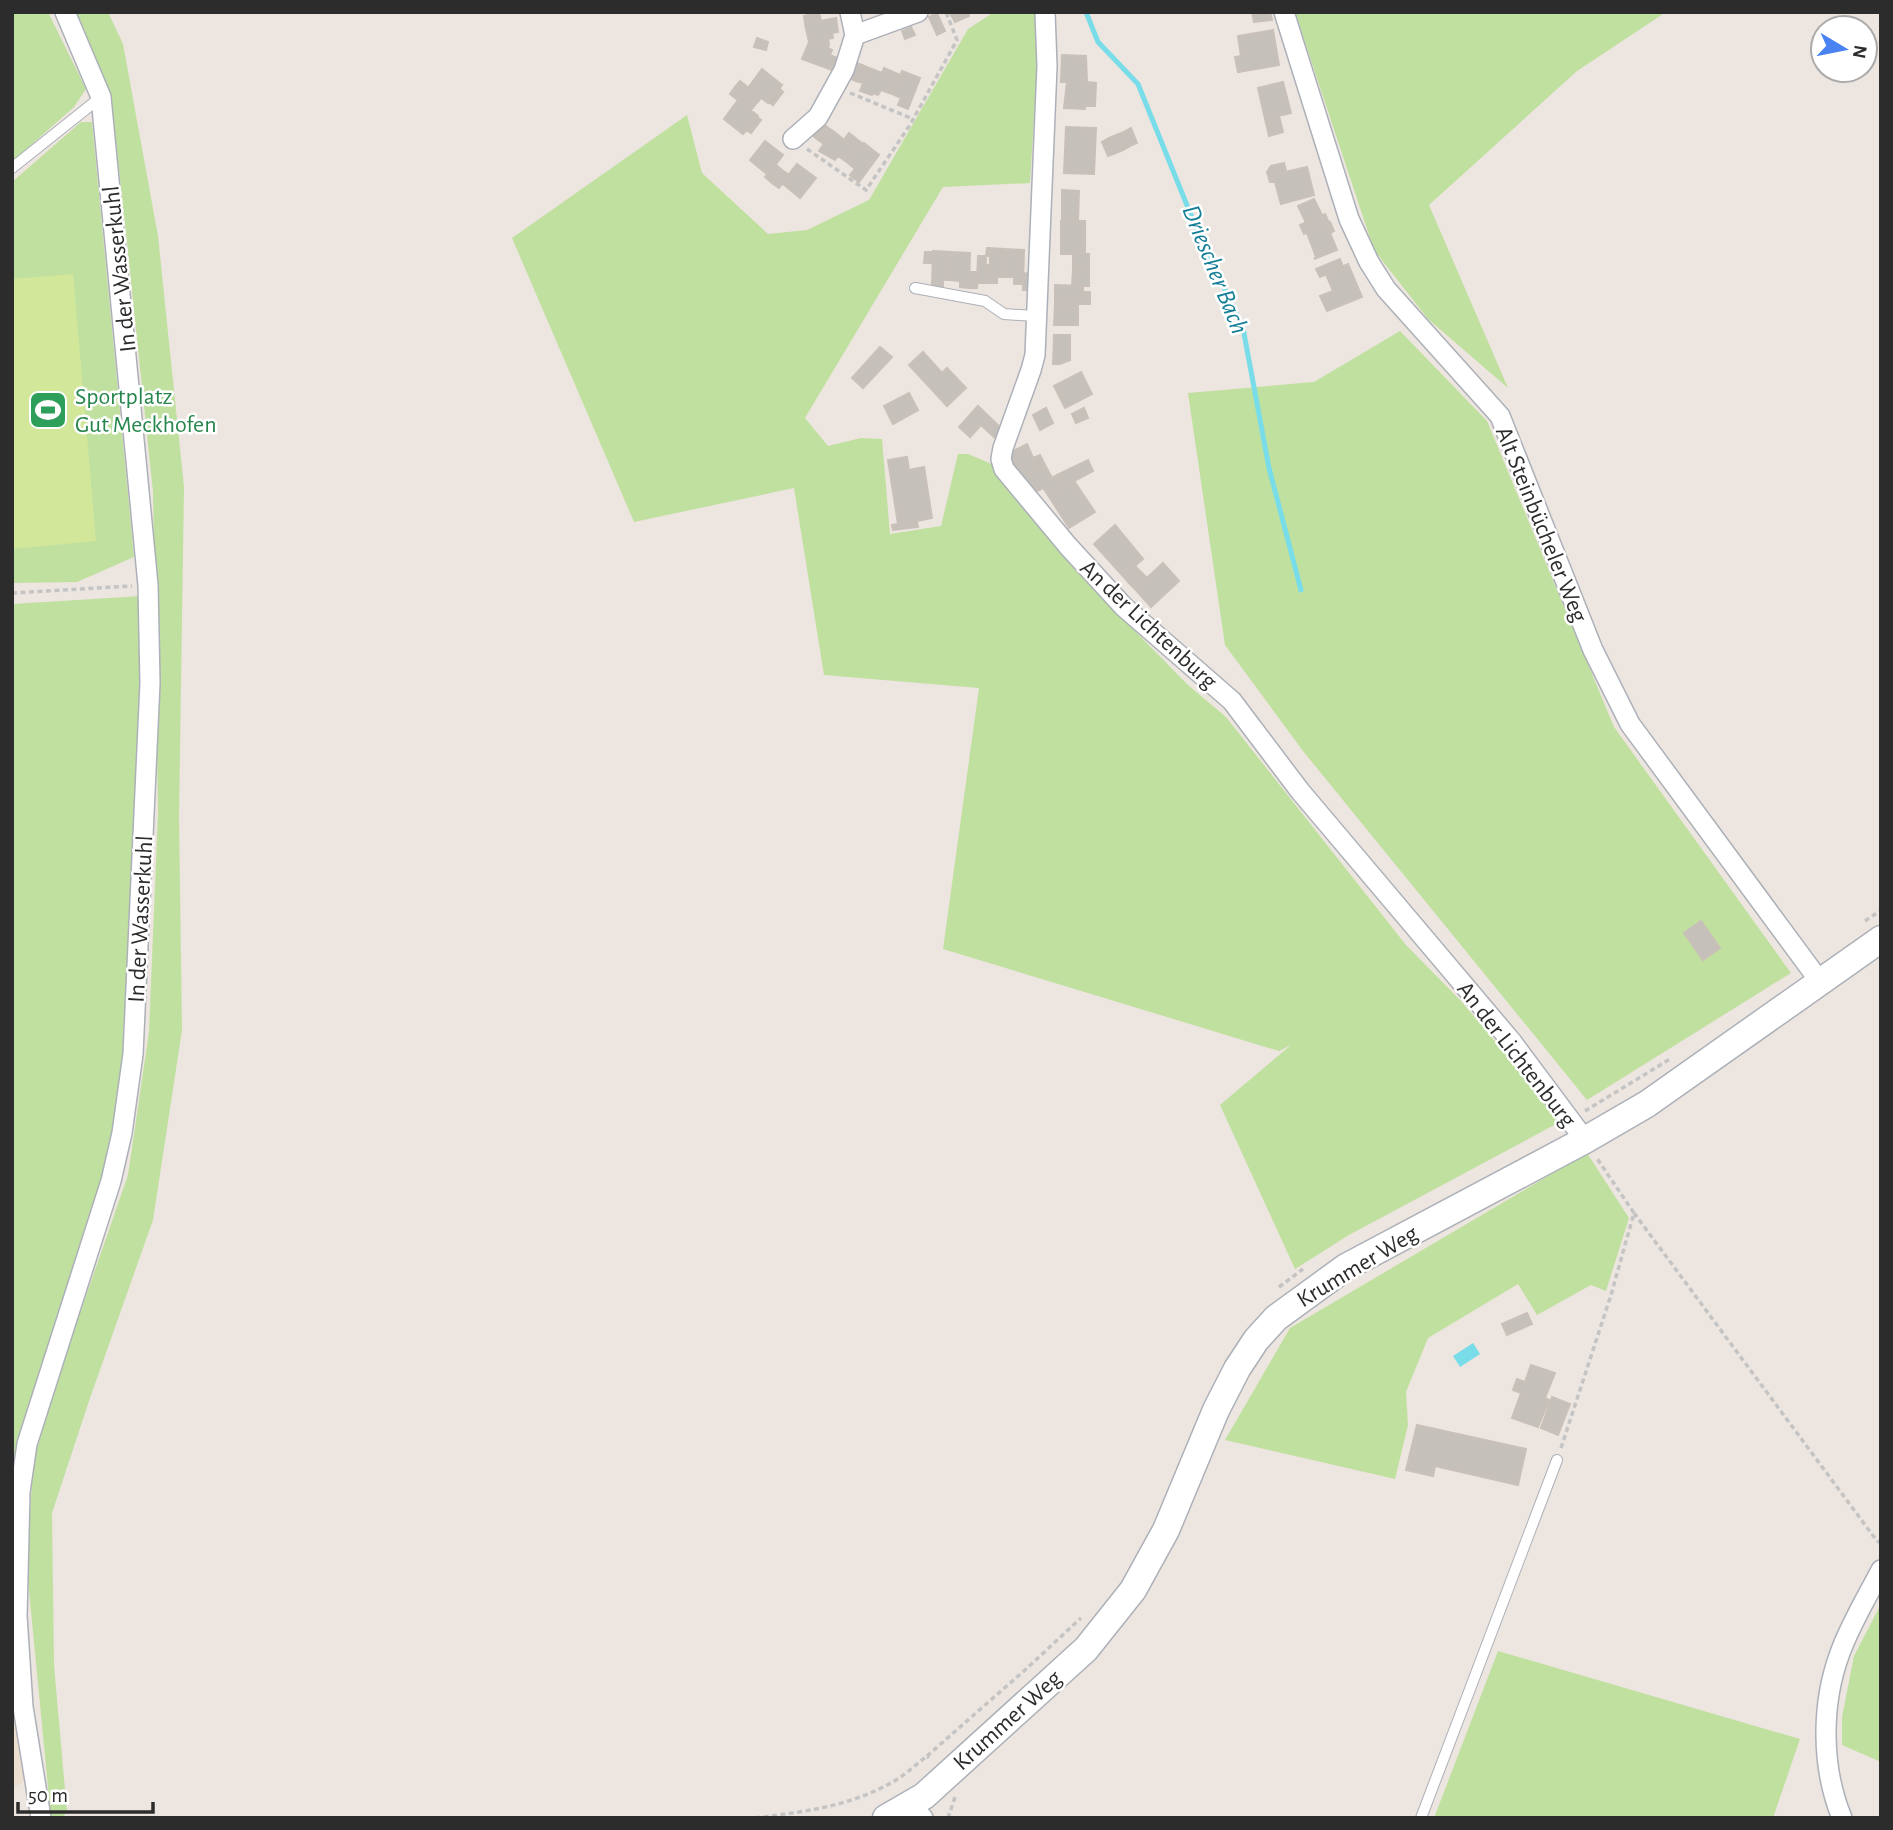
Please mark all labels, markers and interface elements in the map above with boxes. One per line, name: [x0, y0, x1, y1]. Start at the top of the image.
north arrow: [1809, 14, 1879, 84]
text: N: [1849, 44, 1870, 60]
street label: In der Wasserkuhl: [99, 185, 141, 353]
water label: Driescher Bach: [1177, 201, 1253, 338]
place label: Sportplatz Gut Meckhofen: [75, 385, 217, 437]
sports icon: Sportplatz Gut Meckhofen: [27, 389, 69, 431]
street label: Alt Steinbücheler Weg: [1491, 423, 1591, 626]
street label: An der Lichtenburg: [1075, 556, 1222, 694]
street label: In der Wasserkuhl: [125, 835, 157, 1003]
street label: An der Lichtenburg: [1452, 977, 1580, 1132]
street label: Krummer Weg: [1293, 1221, 1422, 1312]
street label: Krummer Weg: [949, 1666, 1067, 1775]
scale bar: [18, 1770, 152, 1814]
text: 50 m: [28, 1785, 68, 1806]

